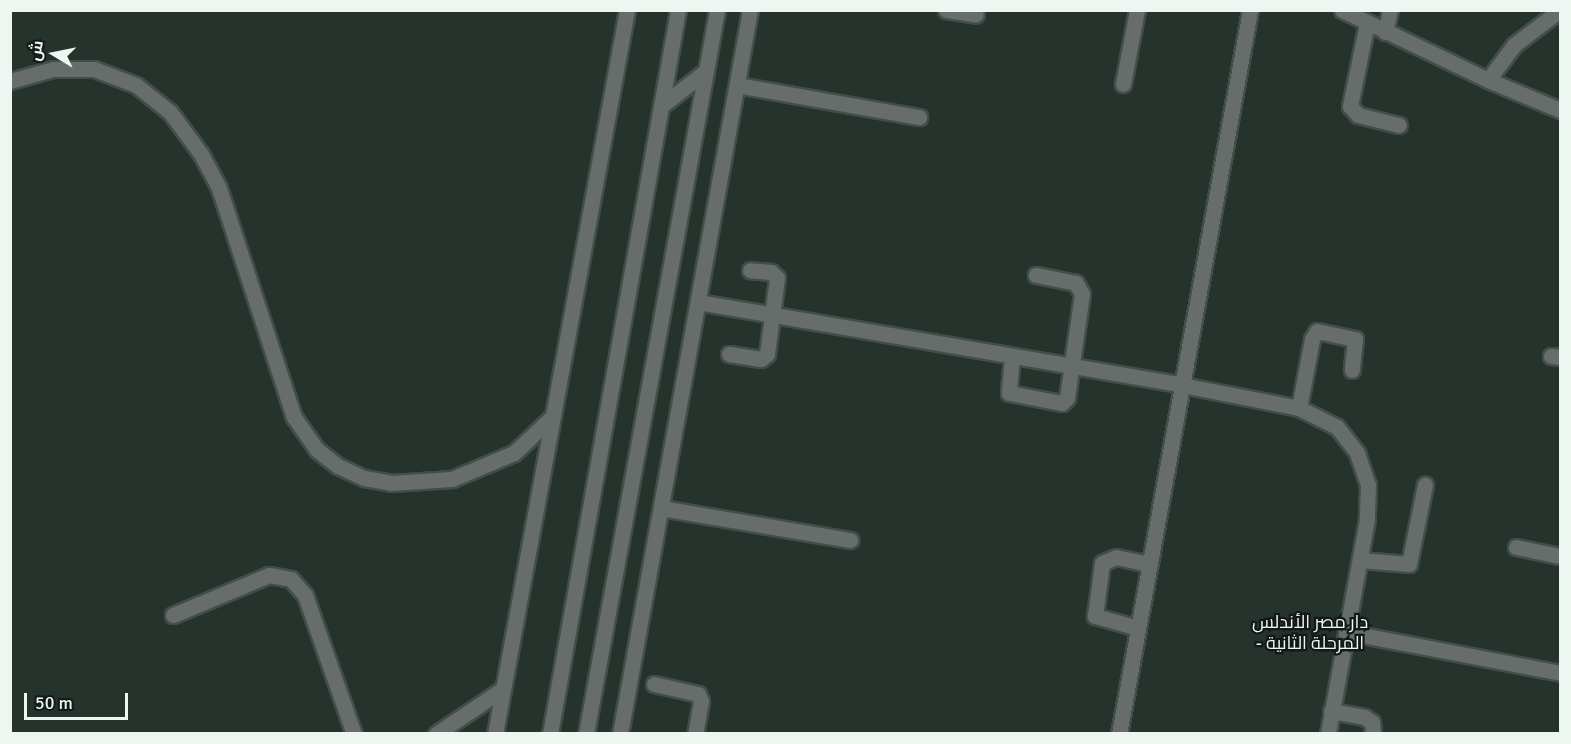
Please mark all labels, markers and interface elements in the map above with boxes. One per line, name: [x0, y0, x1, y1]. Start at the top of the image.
north arrow: [24, 24, 84, 84]
text: ش: [25, 39, 48, 63]
district label: دار مصر الأندلس - المرحلة الثانية: [1252, 612, 1368, 654]
scale bar: [27, 681, 130, 719]
text: 50 m: [35, 692, 73, 714]

